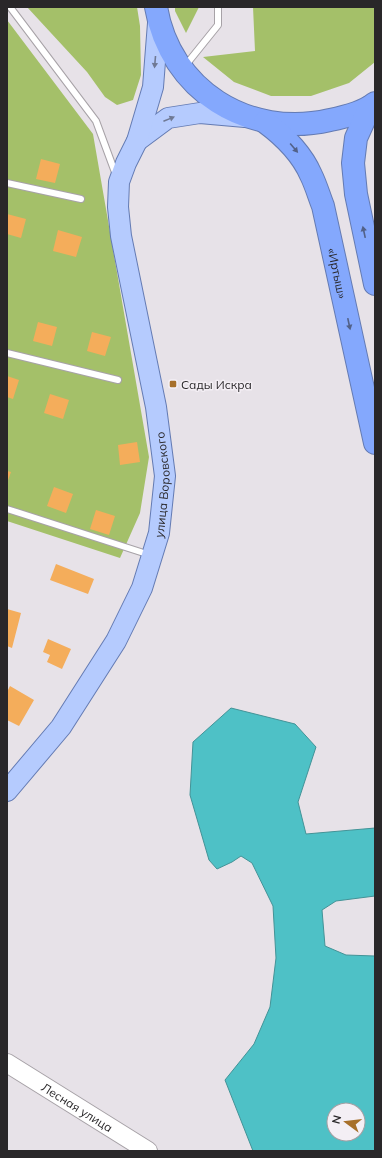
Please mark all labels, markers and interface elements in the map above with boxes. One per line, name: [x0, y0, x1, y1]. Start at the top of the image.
one-way arrow: [152, 56, 159, 68]
one-way arrow: [163, 116, 175, 123]
one-way arrow: [289, 143, 298, 153]
one-way arrow: [360, 226, 366, 238]
street label: «Иртыш»: [325, 247, 351, 300]
one-way arrow: [346, 317, 352, 330]
place label: Сады Искра: [181, 377, 252, 392]
marker: Сады Искра: [168, 379, 178, 389]
street label: улица Воровского: [151, 431, 173, 540]
street label: Лесная улица: [39, 1079, 116, 1135]
north arrow: [326, 1102, 366, 1142]
text: N: [329, 1114, 344, 1125]

